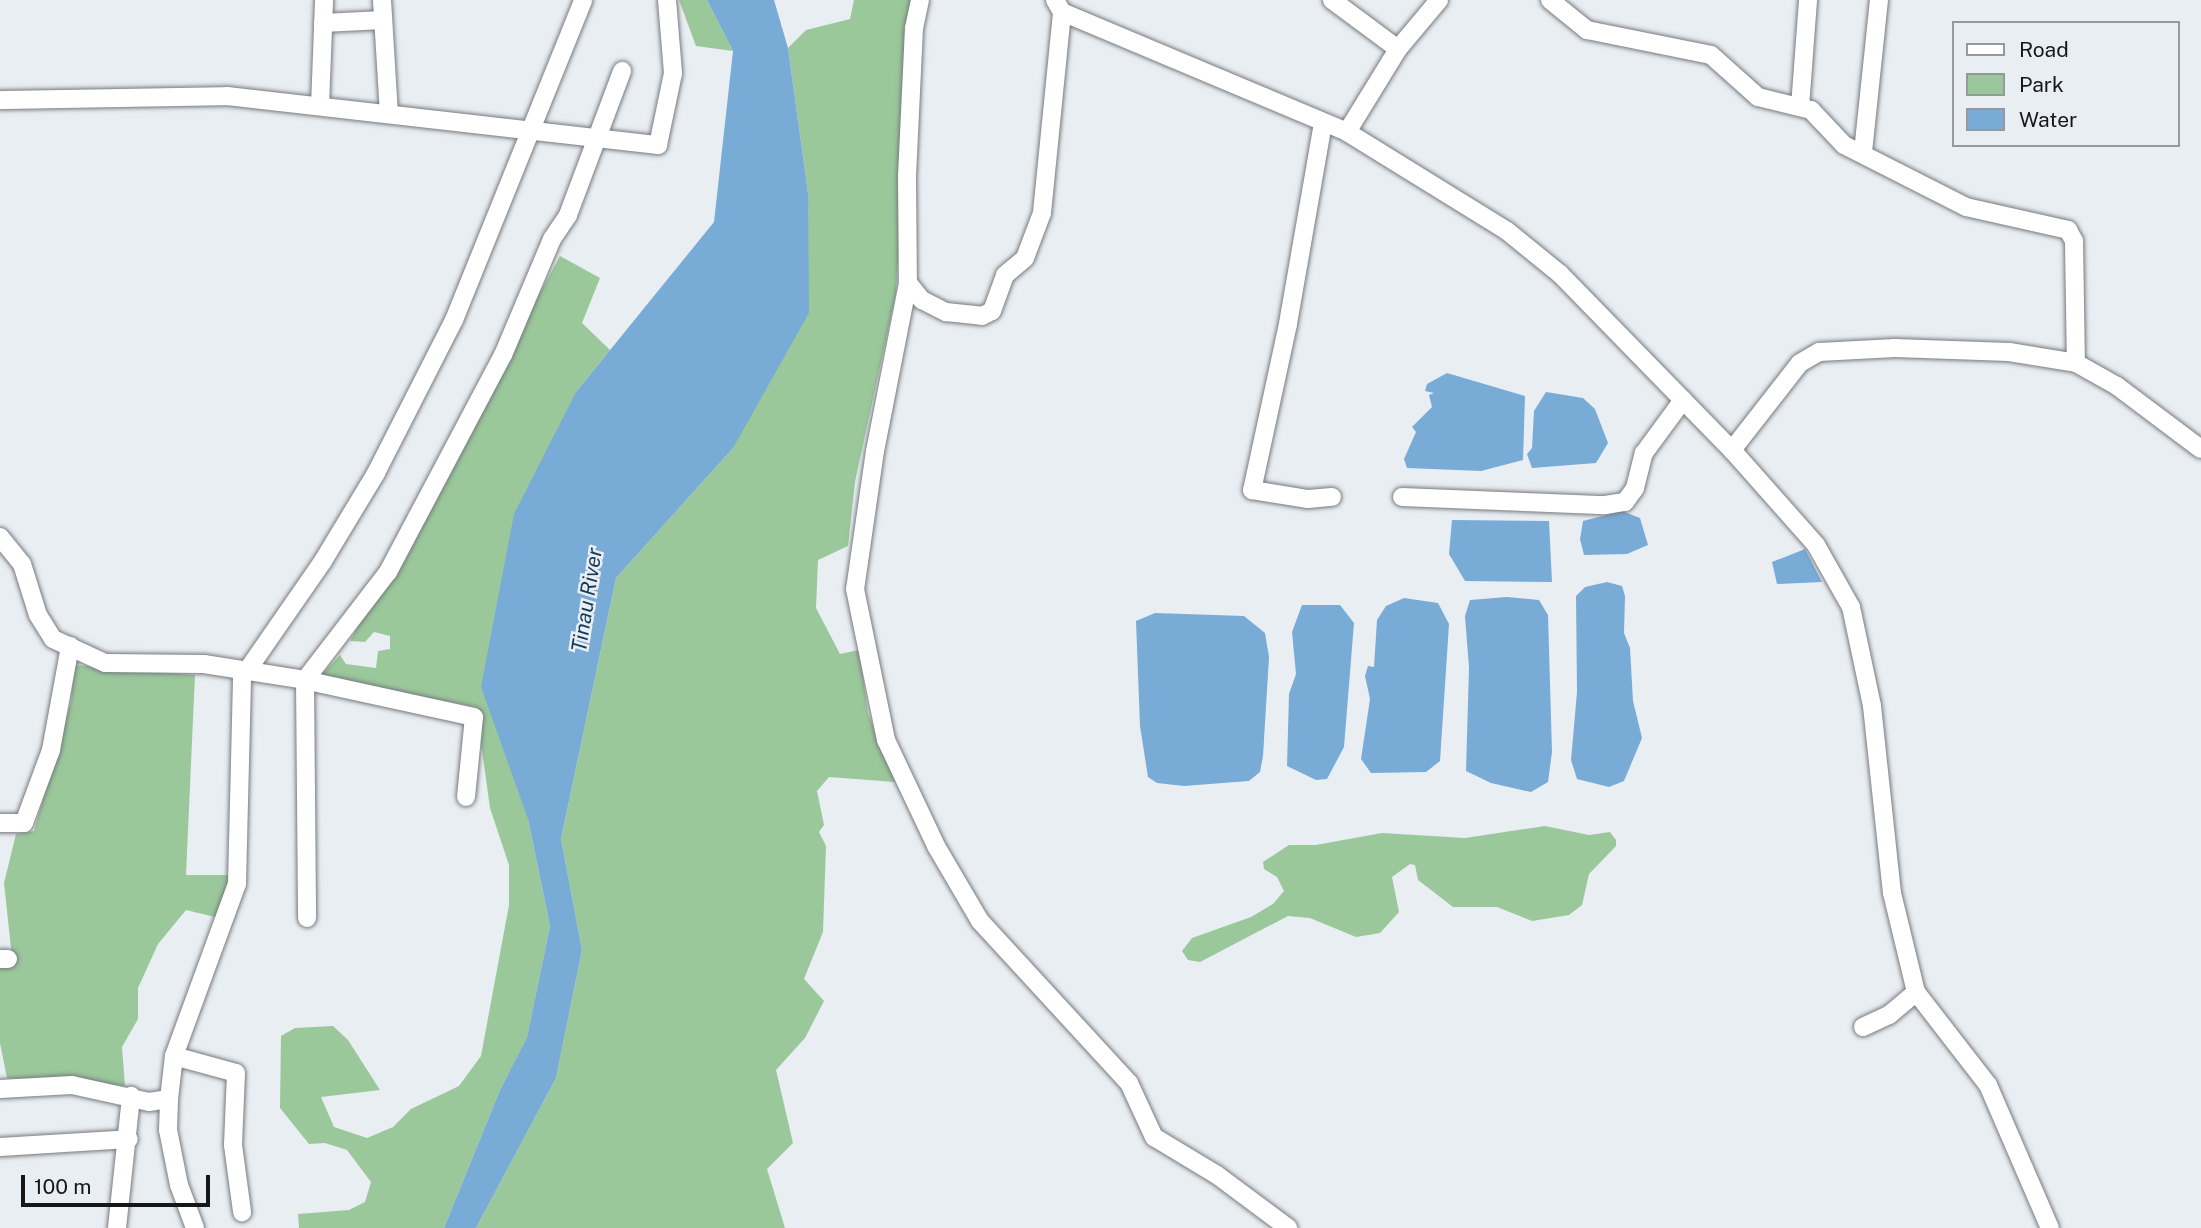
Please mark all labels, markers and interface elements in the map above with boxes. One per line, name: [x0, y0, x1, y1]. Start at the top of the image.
legend: [1952, 21, 2180, 147]
text: Road: [2019, 37, 2069, 62]
text: Park: [2019, 72, 2064, 97]
text: Water: [2019, 107, 2077, 132]
water label: Tinau River: [566, 546, 608, 654]
scale bar: [24, 1162, 214, 1206]
text: 100 m: [34, 1174, 91, 1199]

